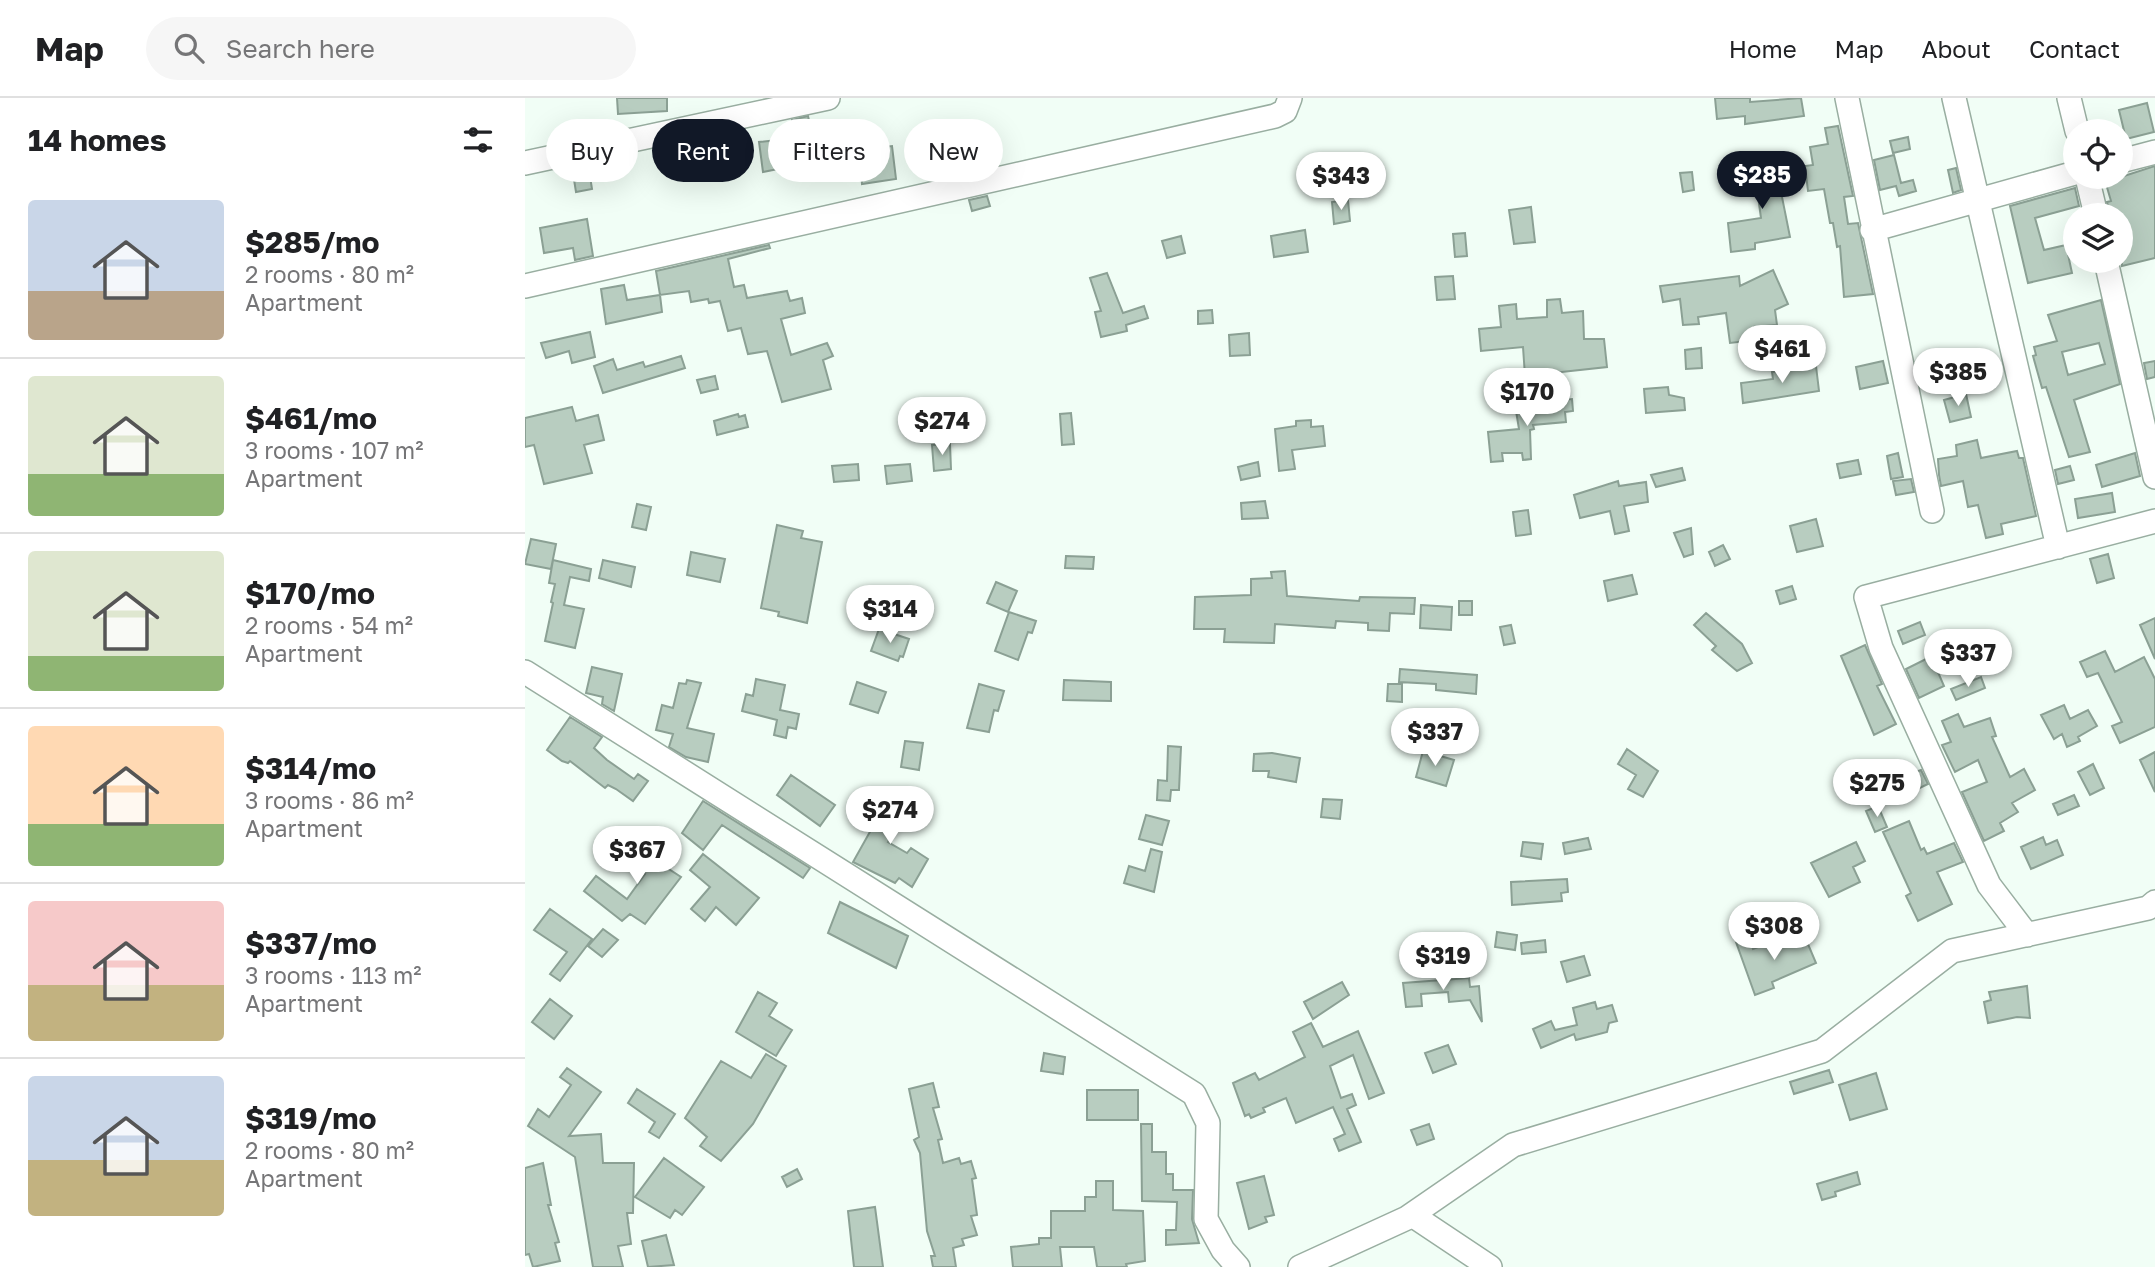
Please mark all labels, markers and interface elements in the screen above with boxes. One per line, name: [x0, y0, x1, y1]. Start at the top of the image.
search box: [146, 17, 636, 80]
text: Map: [35, 29, 104, 68]
icon: search: [170, 29, 208, 67]
text: Search here: [226, 33, 375, 64]
text: Home: [1729, 34, 1797, 63]
text: Map: [1835, 34, 1884, 63]
text: About: [1922, 34, 1991, 63]
text: Contact: [2029, 34, 2120, 63]
chip: Buy: [546, 119, 638, 182]
chip: Rent: [652, 119, 754, 182]
chip: Filters: [768, 119, 890, 182]
chip: New: [904, 119, 1003, 182]
map controls: [2063, 119, 2133, 273]
button: locate: [2063, 119, 2133, 189]
icon: filters: [459, 121, 497, 159]
text: 14 homes: [28, 122, 167, 158]
pin: $343: [1300, 152, 1382, 212]
pin: $285: [1721, 152, 1803, 211]
text: $285: [1733, 160, 1791, 188]
text: $343: [1312, 161, 1370, 189]
button: layers: [2063, 203, 2133, 273]
text: $285/mo: [245, 224, 380, 260]
icon: home: [84, 228, 168, 312]
text: 2 rooms · 80 m²: [245, 260, 414, 288]
text: Apartment: [245, 288, 363, 316]
pin: $461: [1741, 326, 1823, 385]
text: $461: [1754, 334, 1810, 362]
pin: $385: [1917, 348, 1999, 408]
text: $385: [1929, 357, 1987, 385]
pin: $170: [1486, 368, 1568, 428]
text: $170: [1500, 377, 1554, 405]
pin: $274: [901, 398, 983, 457]
text: $461/mo: [245, 400, 377, 436]
icon: home: [84, 404, 168, 488]
text: $274: [914, 406, 970, 434]
text: 3 rooms · 107 m²: [245, 436, 423, 464]
text: Apartment: [245, 464, 363, 492]
text: $170/mo: [245, 575, 375, 611]
icon: home: [84, 579, 168, 663]
pin: $314: [849, 586, 931, 645]
text: $314: [862, 594, 918, 622]
text: 2 rooms · 54 m²: [245, 611, 413, 639]
pin: $337: [1927, 630, 2009, 689]
text: $337: [1940, 638, 1996, 666]
text: Apartment: [245, 639, 363, 667]
pin: $337: [1394, 708, 1476, 768]
text: $337: [1407, 717, 1463, 745]
text: $314/mo: [245, 750, 376, 786]
icon: home: [84, 754, 168, 838]
pin: $275: [1836, 760, 1918, 819]
text: $275: [1849, 768, 1905, 796]
text: 3 rooms · 86 m²: [245, 786, 414, 814]
pin: $274: [849, 786, 931, 846]
text: $274: [862, 795, 918, 823]
text: Apartment: [245, 814, 363, 842]
pin: $367: [596, 826, 678, 886]
text: $367: [609, 835, 665, 863]
pin: $308: [1733, 902, 1815, 962]
text: $308: [1744, 911, 1804, 939]
text: $337/mo: [245, 925, 377, 961]
icon: home: [84, 929, 168, 1013]
pin: $319: [1402, 932, 1484, 992]
text: $319: [1415, 941, 1471, 969]
text: 3 rooms · 113 m²: [245, 961, 422, 989]
text: Apartment: [245, 989, 363, 1017]
text: $319/mo: [245, 1100, 377, 1136]
icon: home: [84, 1104, 168, 1188]
text: 2 rooms · 80 m²: [245, 1136, 414, 1164]
text: Apartment: [245, 1164, 363, 1192]

